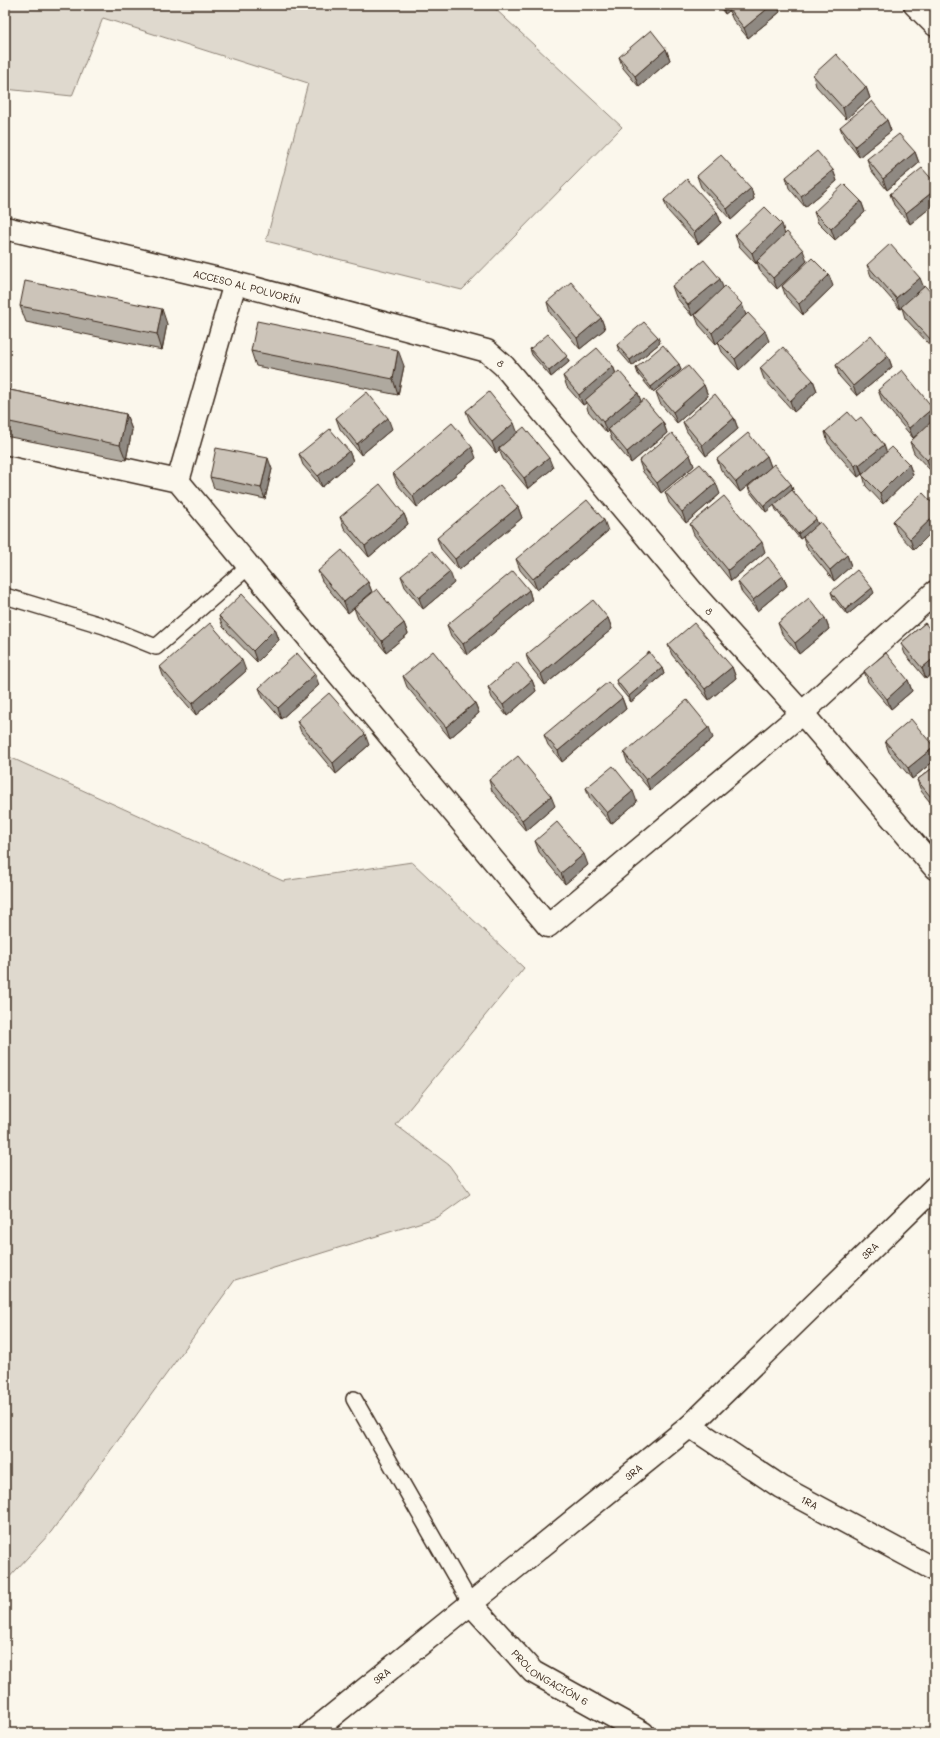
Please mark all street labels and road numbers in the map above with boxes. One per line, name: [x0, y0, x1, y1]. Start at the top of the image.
street label: ACCESO AL POLVORÍN: [192, 266, 302, 307]
street label: 8: [494, 356, 508, 370]
street label: 8: [702, 604, 717, 618]
street label: 3RA: [858, 1239, 882, 1262]
street label: 3RA: [622, 1460, 645, 1483]
street label: 1RA: [798, 1492, 821, 1513]
street label: PROLONGACIÓN 6: [509, 1646, 591, 1708]
street label: 3RA: [370, 1664, 394, 1687]

